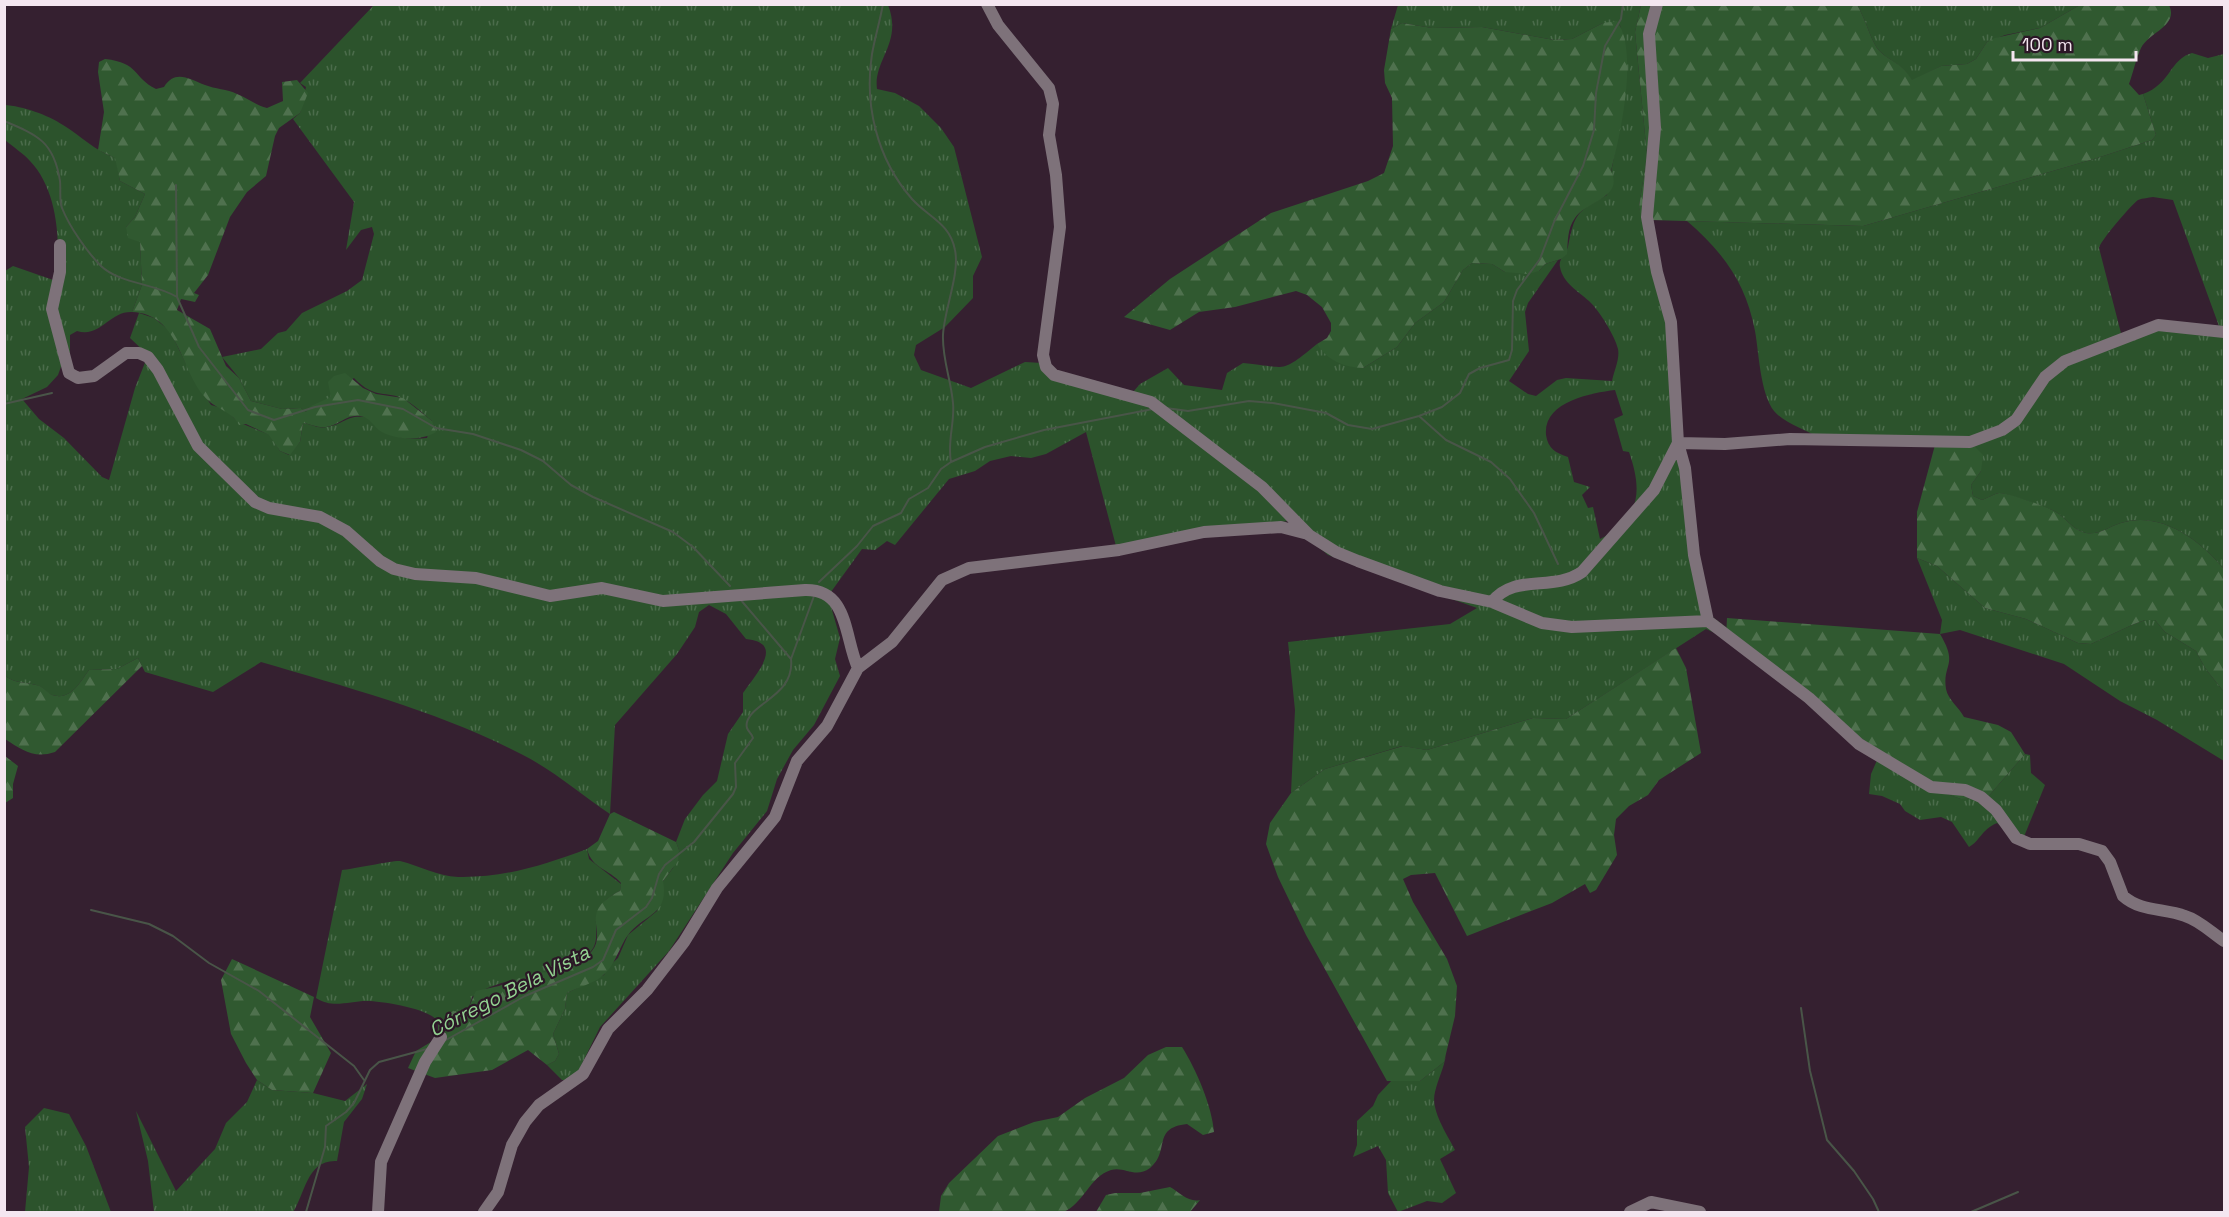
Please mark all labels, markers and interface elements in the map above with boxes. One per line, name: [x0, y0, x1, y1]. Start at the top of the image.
scale bar: [2013, 24, 2136, 62]
text: 100 m: [2022, 33, 2073, 56]
water label: Córrego Bela Vista: [424, 939, 594, 1043]

